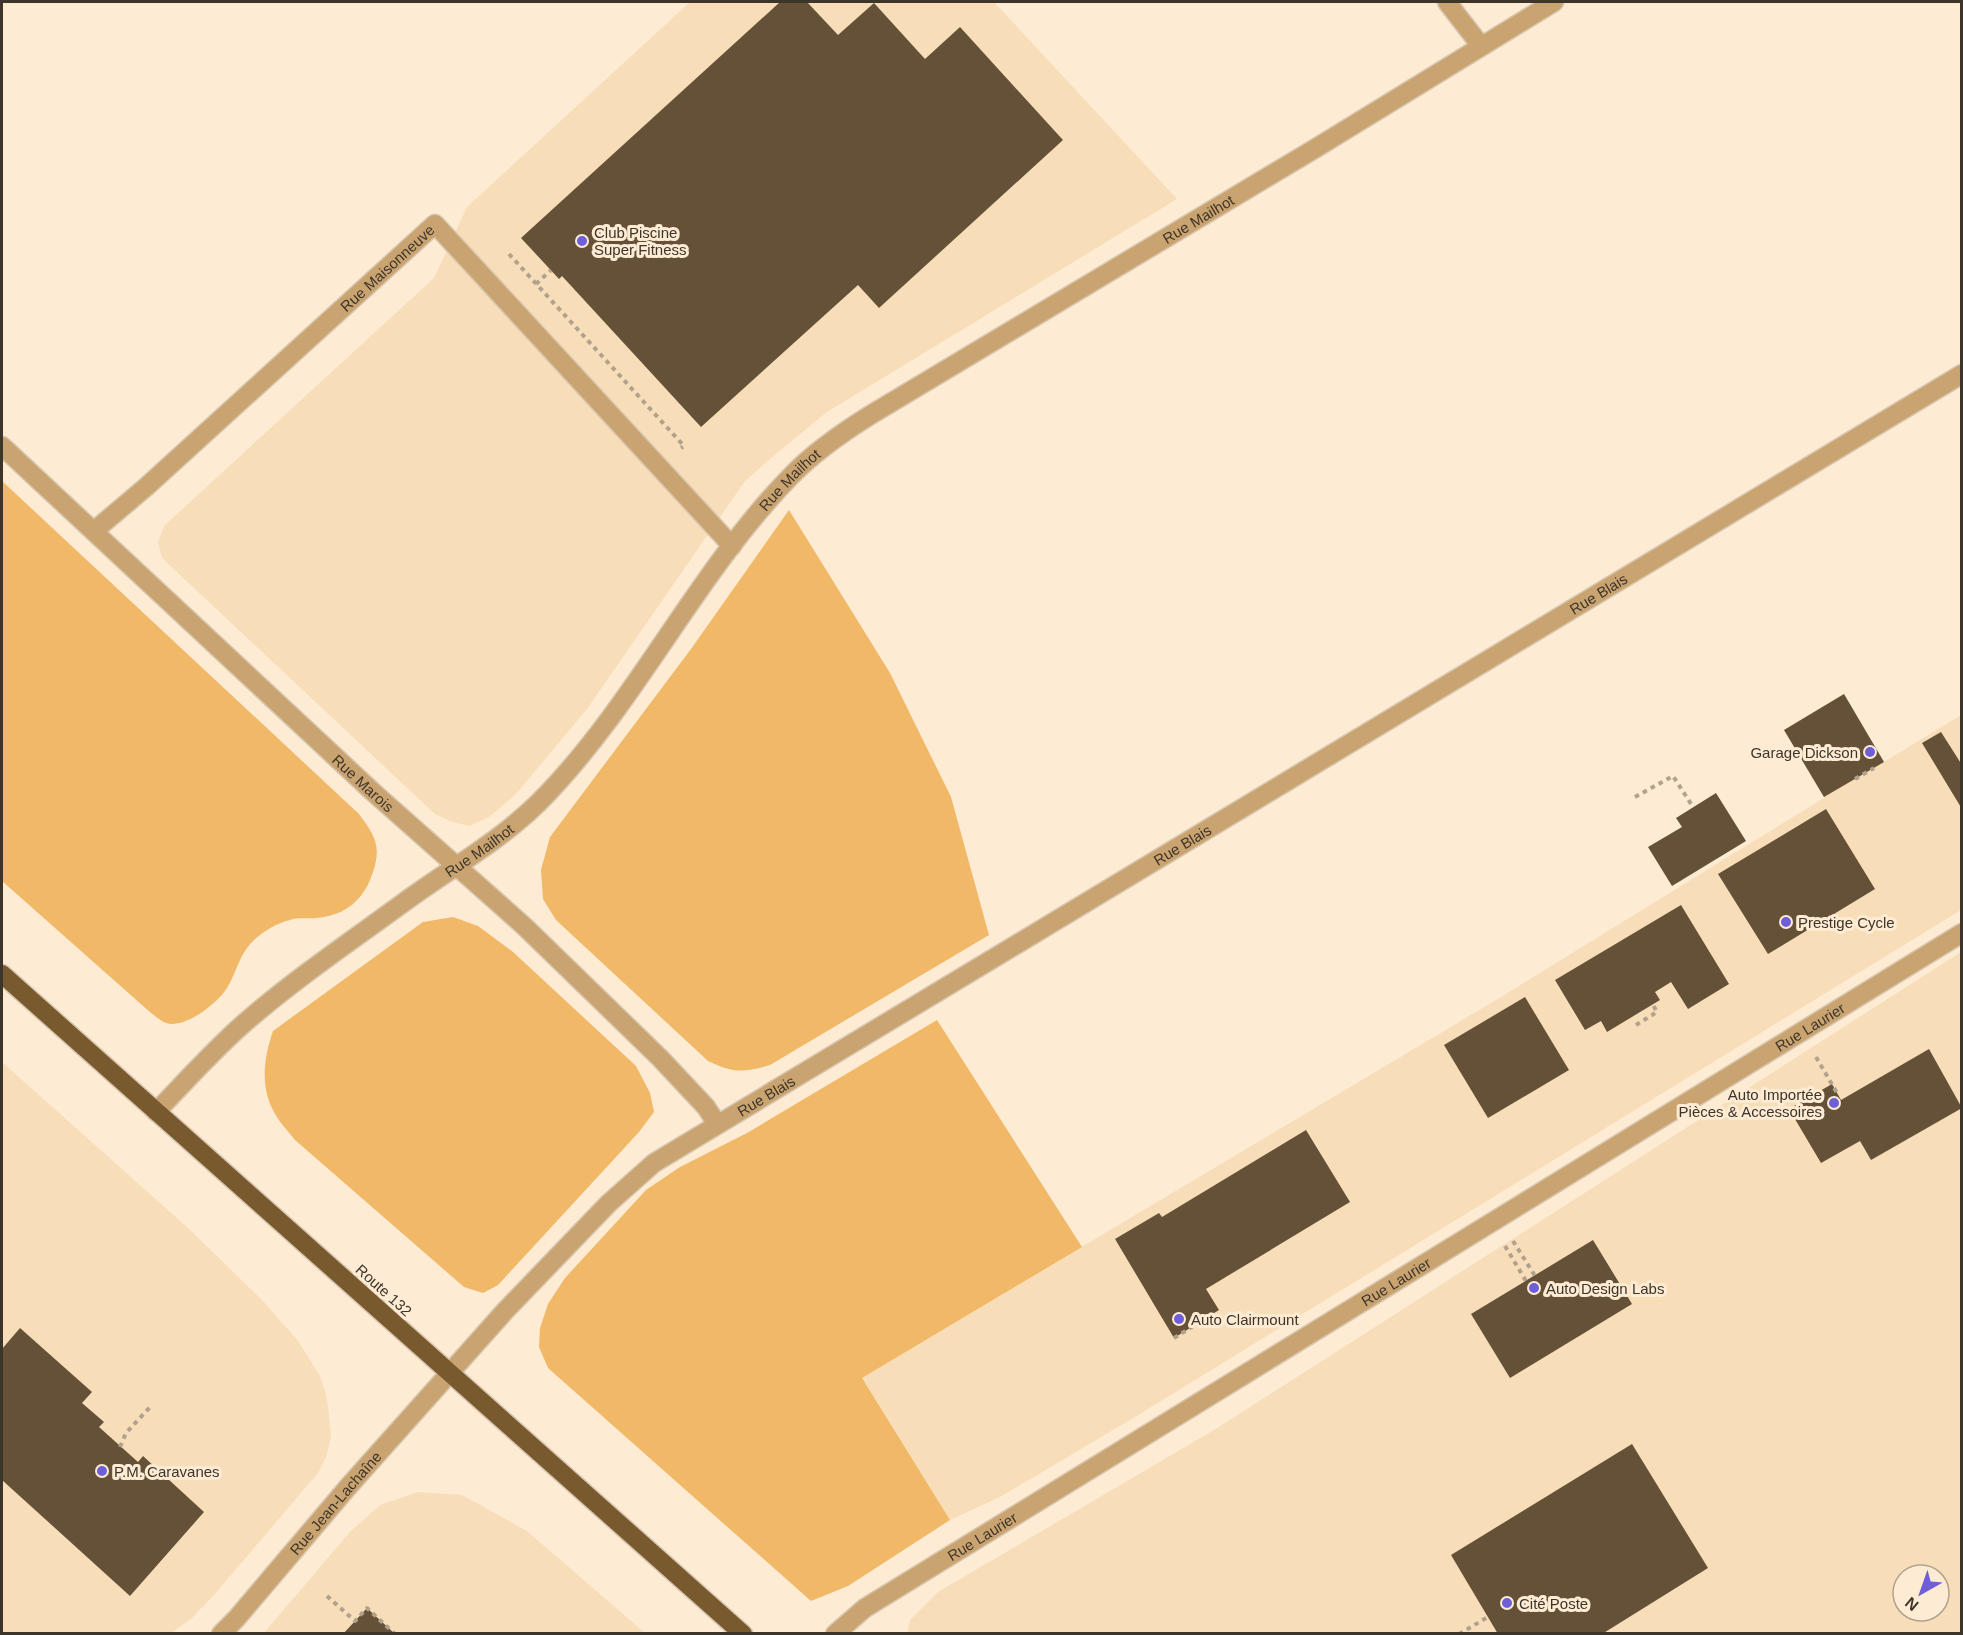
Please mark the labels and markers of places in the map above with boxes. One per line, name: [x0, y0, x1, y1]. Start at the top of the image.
place label: Club Piscine Super Fitness: [594, 224, 687, 258]
marker: Club Piscine Super Fitness: [575, 234, 589, 248]
place label: Garage Dickson: [1750, 744, 1858, 761]
marker: Garage Dickson: [1863, 745, 1877, 759]
place label: Prestige Cycle: [1798, 914, 1895, 931]
marker: Prestige Cycle: [1779, 915, 1793, 929]
place label: Auto Importée Pièces & Accessoires: [1679, 1086, 1822, 1120]
marker: Auto Importée Pièces & Accessoires: [1827, 1096, 1841, 1110]
place label: Auto Design Labs: [1546, 1280, 1664, 1297]
marker: Auto Design Labs: [1527, 1281, 1541, 1295]
place label: Auto Clairmount: [1191, 1311, 1299, 1328]
marker: Auto Clairmount: [1172, 1312, 1186, 1326]
place label: P.M. Caravanes: [114, 1463, 220, 1480]
marker: P.M. Caravanes: [95, 1464, 109, 1478]
place label: Cité Poste: [1519, 1595, 1588, 1612]
marker: Cité Poste: [1500, 1596, 1514, 1610]

